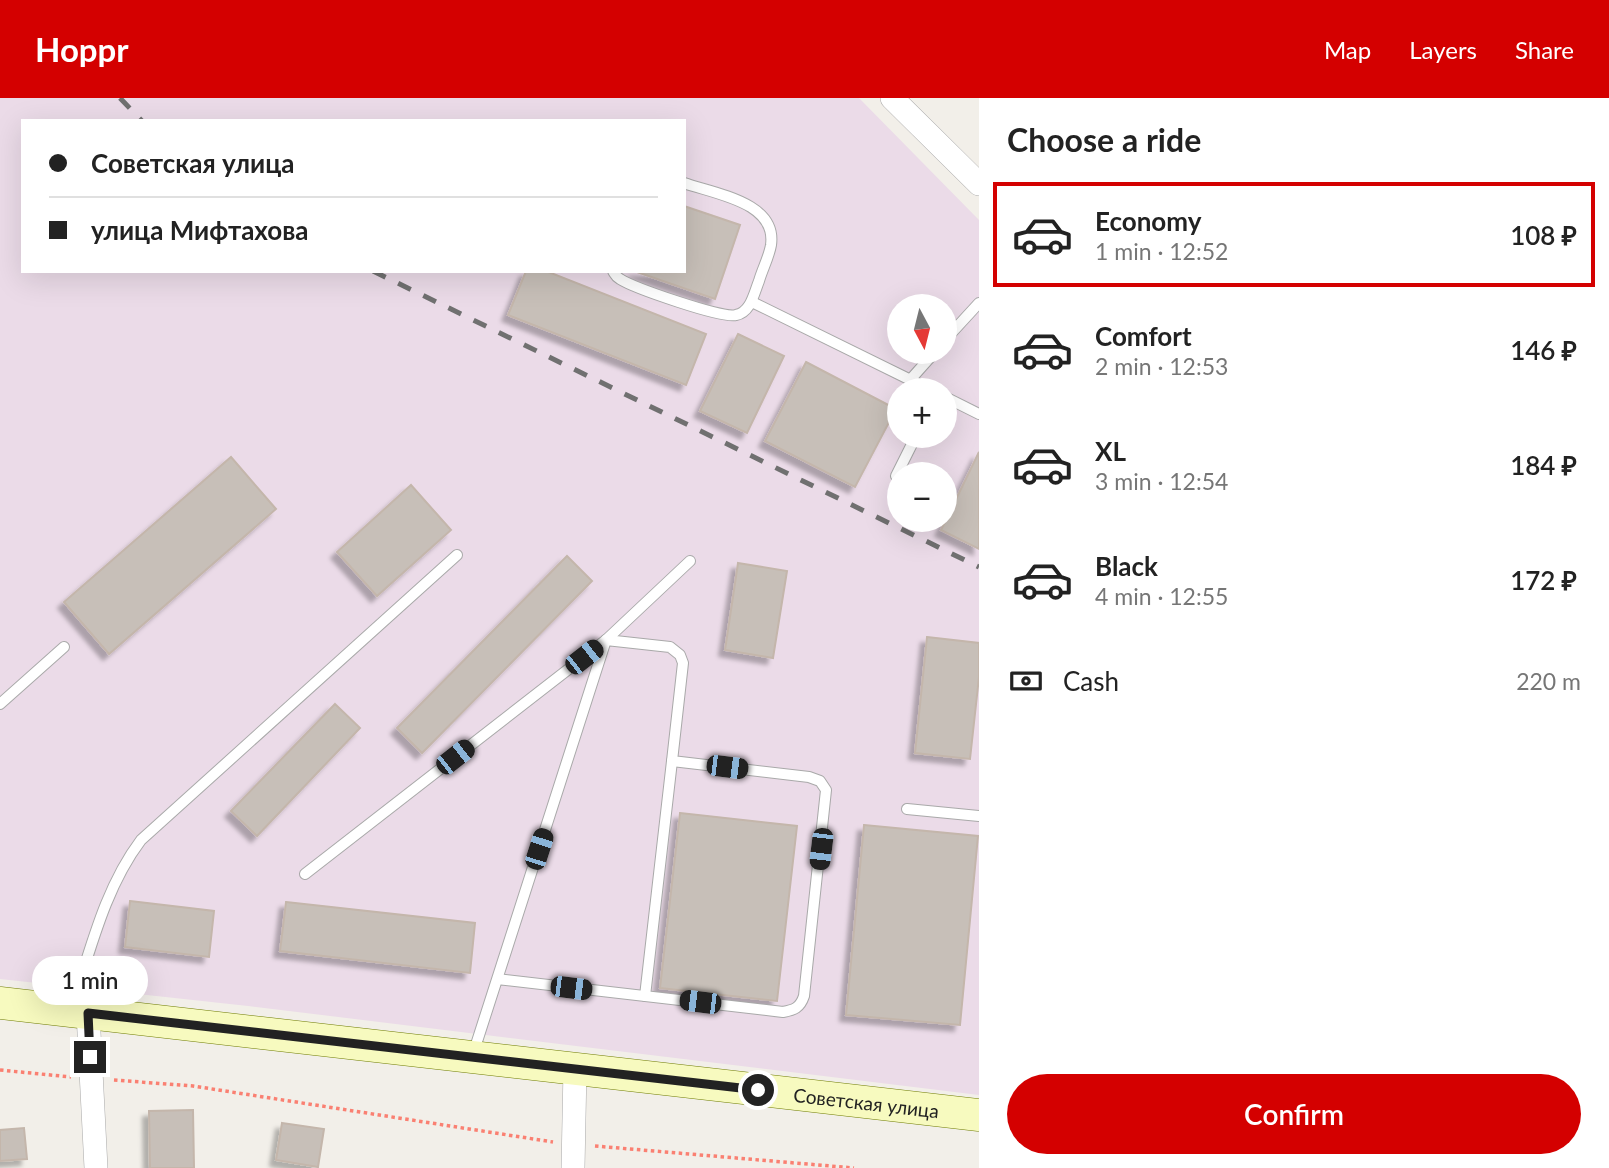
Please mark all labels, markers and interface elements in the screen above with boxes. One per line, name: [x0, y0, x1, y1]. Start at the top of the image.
text: Hoppr: [35, 29, 129, 69]
text: Map: [1324, 35, 1371, 64]
text: Layers: [1409, 35, 1477, 64]
text: Share: [1515, 35, 1574, 64]
text: Choose a ride: [1007, 120, 1201, 159]
text: Советская улица: [91, 147, 294, 179]
icon: car: [1011, 203, 1074, 266]
text: Economy: [1095, 205, 1201, 237]
text: улица Мифтахова: [91, 214, 309, 246]
text: 108 ₽: [1510, 219, 1577, 251]
text: 1 min · 12:52: [1095, 237, 1228, 265]
north arrow: [887, 294, 957, 364]
map controls: [887, 294, 957, 532]
icon: car: [1011, 318, 1074, 381]
text: Comfort: [1095, 320, 1192, 352]
text: 146 ₽: [1510, 334, 1577, 366]
text: 2 min · 12:53: [1095, 352, 1228, 380]
button: +: [887, 378, 957, 448]
icon: car: [1011, 433, 1074, 496]
text: XL: [1095, 435, 1126, 467]
text: 184 ₽: [1510, 449, 1577, 481]
button: −: [887, 462, 957, 532]
text: 3 min · 12:54: [1095, 467, 1228, 495]
icon: car: [1011, 548, 1074, 611]
text: Black: [1095, 550, 1158, 582]
text: 172 ₽: [1510, 564, 1577, 596]
text: 4 min · 12:55: [1095, 582, 1228, 610]
car: [561, 636, 608, 678]
icon: cash: [1007, 662, 1045, 700]
text: Cash: [1063, 665, 1119, 697]
text: 220 m: [1516, 667, 1581, 695]
car: [432, 736, 479, 778]
car: [705, 754, 750, 780]
car: [523, 826, 556, 872]
car: [809, 827, 834, 871]
callout: 1 min: [32, 956, 148, 1004]
text: 1 min: [62, 966, 118, 994]
car: [549, 975, 594, 1001]
car: [678, 989, 723, 1015]
route end: [74, 1041, 106, 1073]
route start: [742, 1074, 774, 1106]
button: Confirm: [1007, 1074, 1581, 1154]
street label: Советская улица: [792, 1082, 940, 1122]

